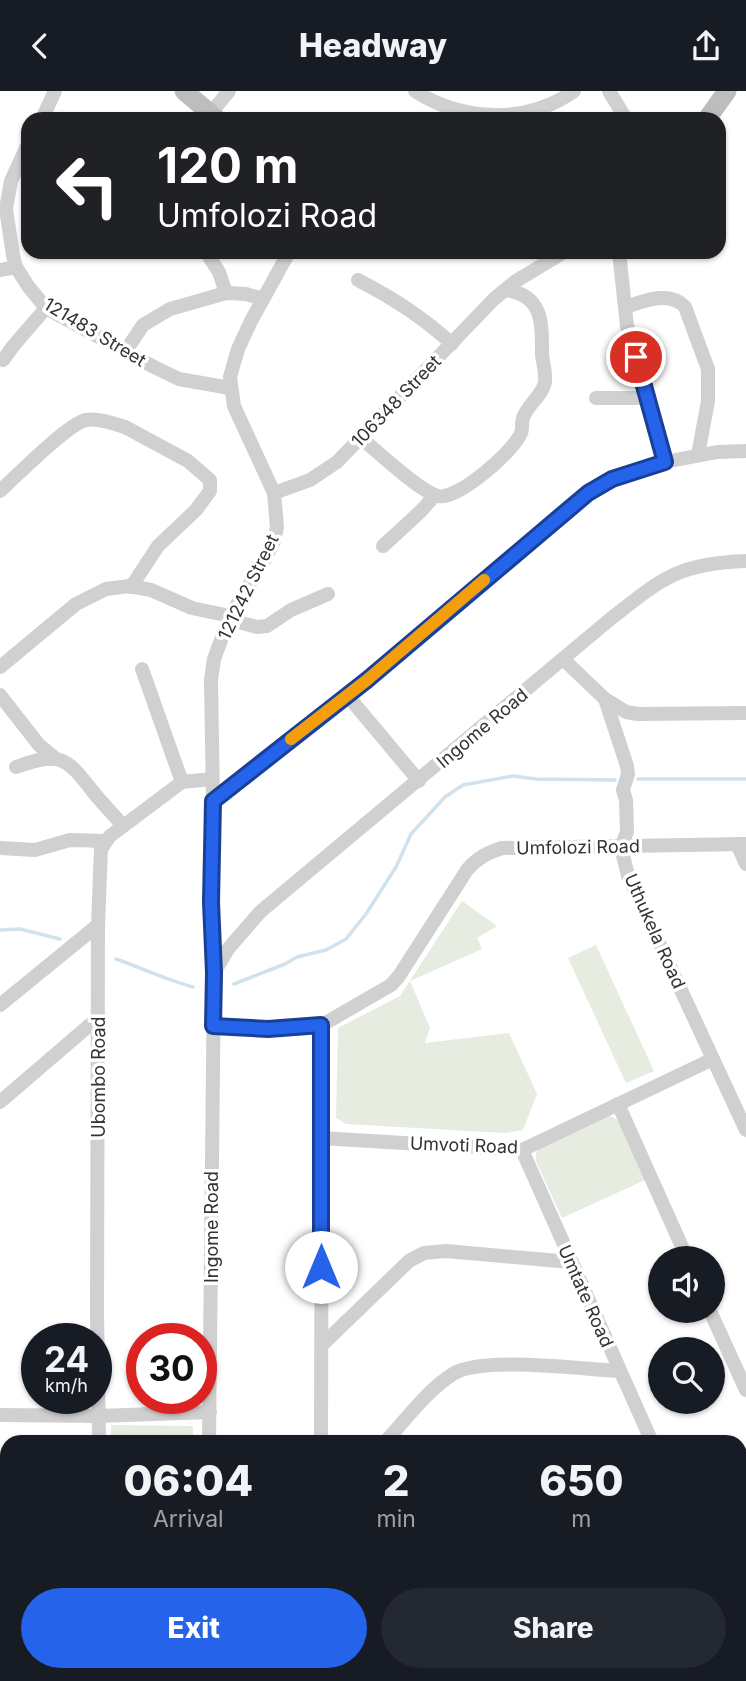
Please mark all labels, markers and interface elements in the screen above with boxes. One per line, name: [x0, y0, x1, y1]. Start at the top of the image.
text: Headway: [299, 26, 447, 65]
icon: back: [21, 27, 59, 65]
icon: share: [687, 27, 725, 65]
text: 120 m: [157, 136, 298, 195]
icon: left: [42, 140, 133, 231]
text: Umfolozi Road: [157, 196, 377, 235]
street label: 121483 Street: [40, 293, 150, 371]
pin: [606, 327, 666, 387]
icon: arrive: [617, 338, 655, 376]
street label: 106348 Street: [347, 351, 445, 451]
street label: 121242 Street: [213, 531, 283, 643]
street label: Ingome Road: [432, 684, 532, 772]
street label: Umfolozi Road: [516, 835, 640, 859]
street label: Uthukela Road: [620, 870, 690, 992]
street label: Ubombo Road: [88, 1016, 109, 1138]
street label: Umvoti Road: [410, 1133, 518, 1157]
street label: Ingome Road: [201, 1171, 222, 1283]
position arrow: [284, 1230, 358, 1304]
street label: Umtate Road: [554, 1242, 618, 1350]
map controls: [648, 1246, 725, 1414]
button: sound: [648, 1246, 725, 1323]
speed limit sign: 30: [126, 1323, 217, 1414]
button: search: [648, 1337, 725, 1414]
text: 24: [44, 1338, 89, 1380]
text: km/h: [45, 1375, 88, 1396]
text: 06:04: [123, 1455, 253, 1506]
text: 2: [383, 1455, 410, 1506]
text: 650: [539, 1455, 624, 1506]
text: Arrival: [153, 1505, 224, 1533]
text: min: [377, 1505, 416, 1533]
text: m: [571, 1505, 592, 1533]
button: Exit: [21, 1588, 367, 1668]
button: Share: [381, 1588, 726, 1668]

